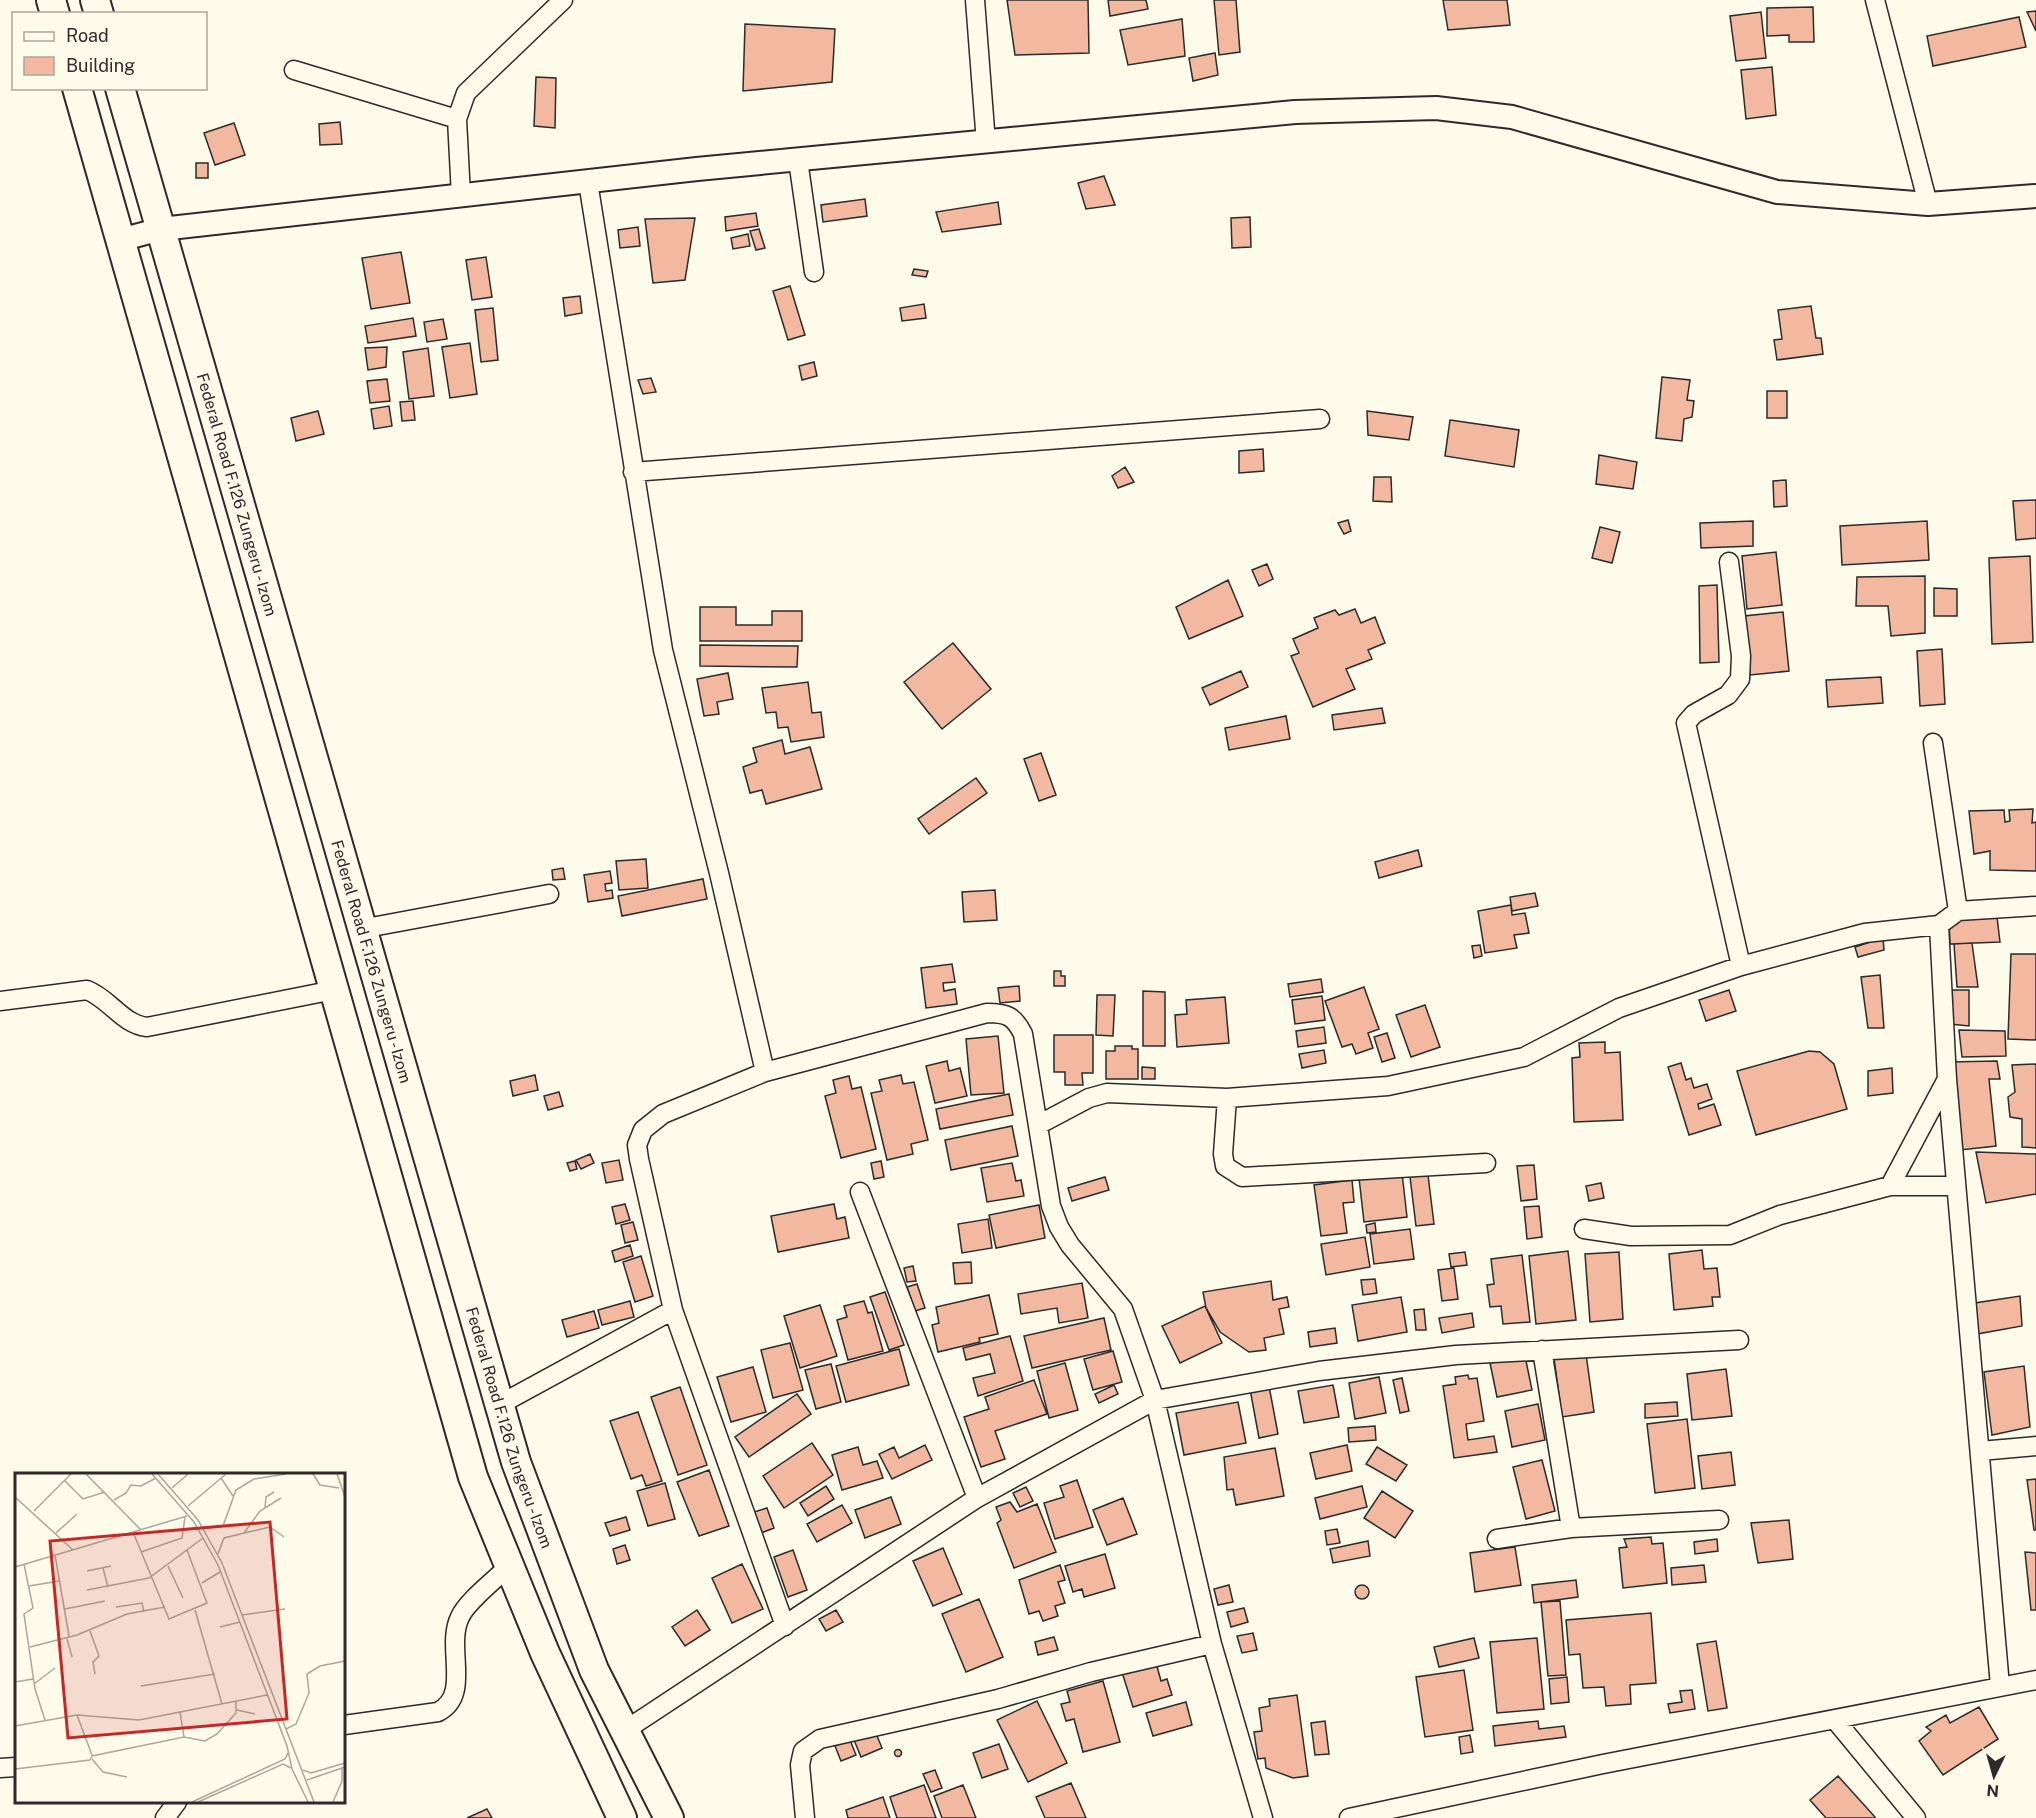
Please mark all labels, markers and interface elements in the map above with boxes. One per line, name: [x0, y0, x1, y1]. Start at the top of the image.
legend: [12, 12, 207, 90]
text: Road: [66, 25, 109, 46]
text: Building: [66, 55, 135, 76]
street label: Federal Road F.126 Zungeru - Izom: [193, 371, 281, 618]
street label: Federal Road F.126 Zungeru - Izom: [327, 838, 415, 1085]
street label: Federal Road F.126 Zungeru - Izom: [462, 1305, 556, 1551]
inset map: [15, 1473, 345, 1803]
north arrow: [1964, 1746, 2024, 1806]
text: N: [1986, 1780, 2000, 1800]

